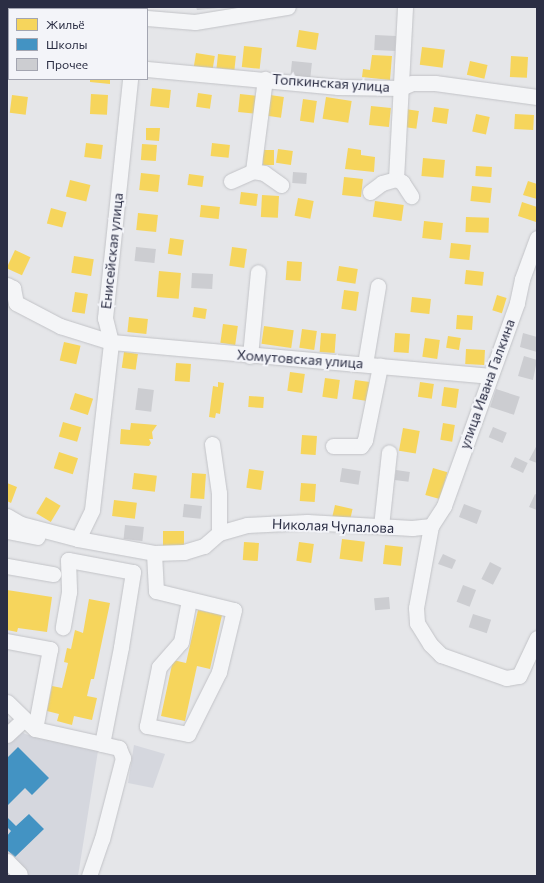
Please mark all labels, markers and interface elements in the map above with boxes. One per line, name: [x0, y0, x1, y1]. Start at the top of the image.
legend: [8, 8, 148, 80]
text: Жильё: [46, 17, 85, 31]
text: Школы: [46, 37, 87, 51]
text: Прочее: [46, 57, 88, 71]
street label: Топкинская улица: [272, 71, 390, 95]
street label: Енисейская улица: [98, 192, 126, 310]
street label: улица Ивана Галкина: [456, 317, 518, 451]
street label: Хомутовская улица: [236, 346, 364, 372]
street label: Николая Чупалова: [272, 515, 394, 537]

